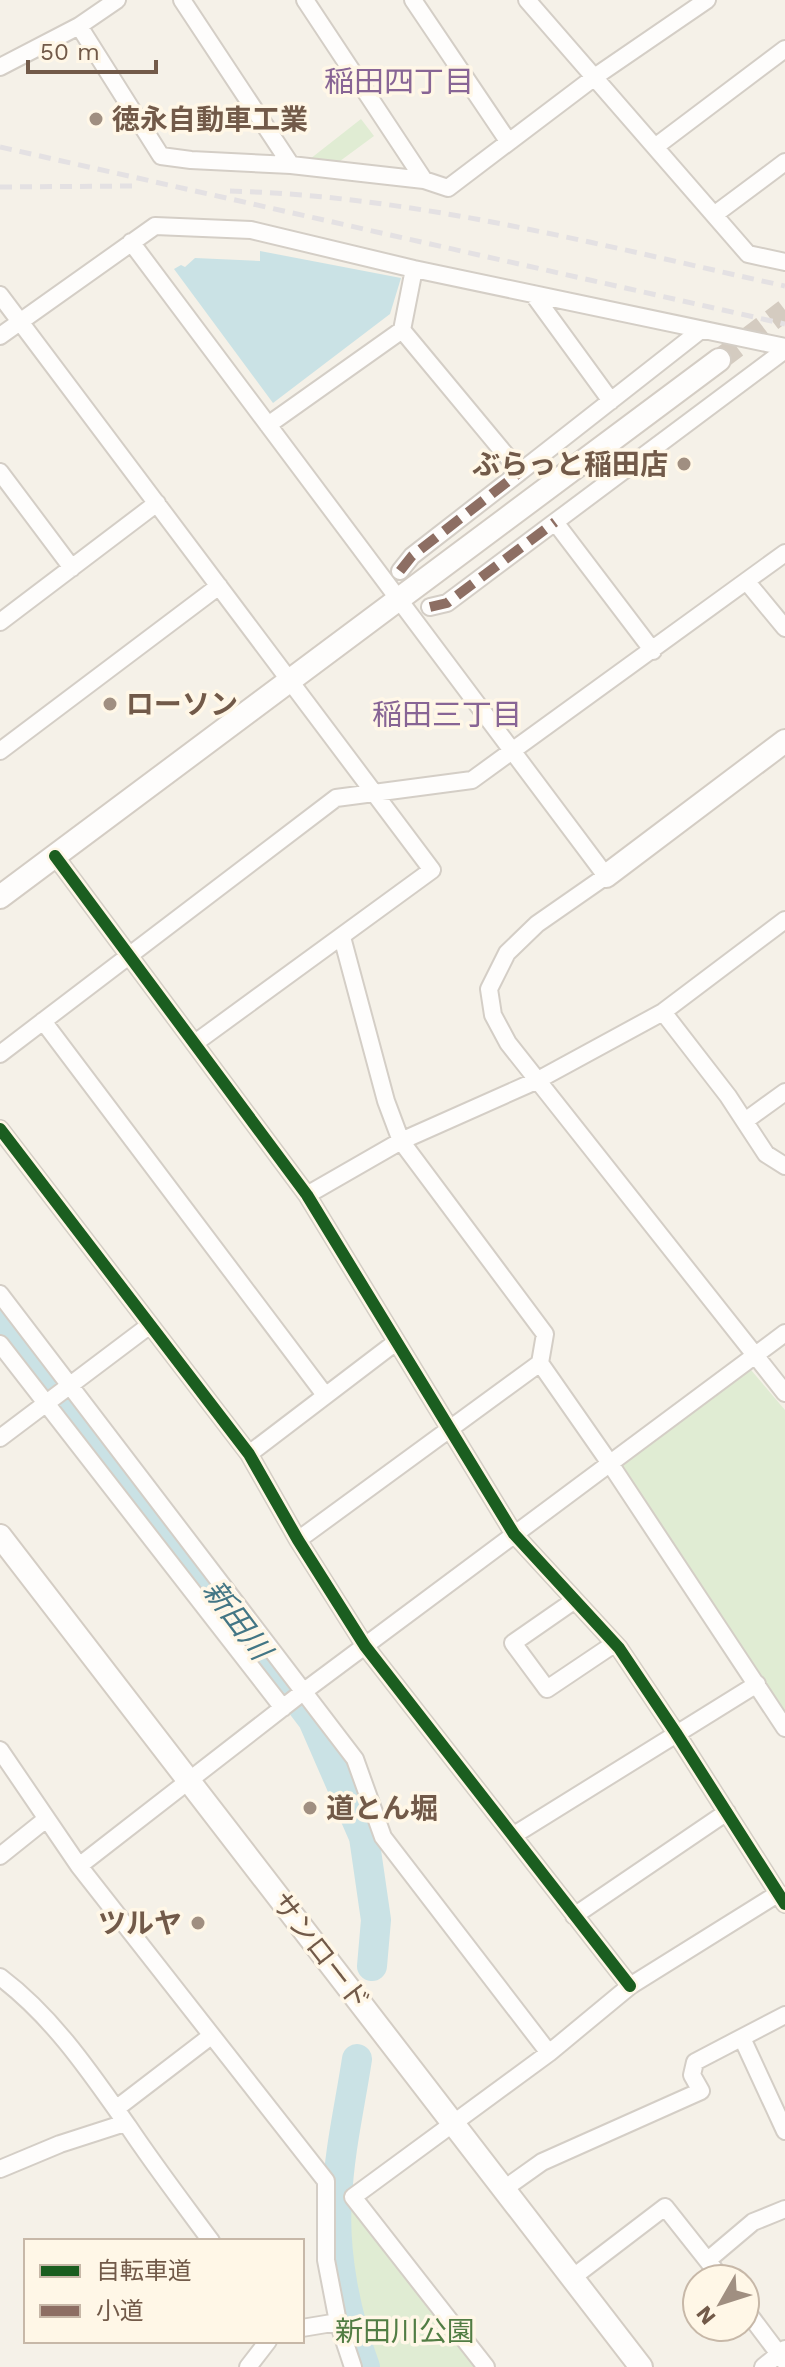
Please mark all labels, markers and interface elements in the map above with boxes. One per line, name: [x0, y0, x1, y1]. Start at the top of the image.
scale bar: [28, 24, 156, 74]
text: 50 m: [40, 38, 100, 66]
district label: 稲田四丁目: [324, 64, 474, 99]
place label: 徳永自動車工業: [112, 103, 308, 136]
marker: 徳永自動車工業: [87, 110, 105, 128]
place label: ぶらっと稲田店: [472, 448, 668, 481]
marker: ぶらっと稲田店: [675, 455, 693, 473]
place label: ローソン: [126, 688, 238, 721]
marker: ローソン: [101, 695, 119, 713]
district label: 稲田三丁目: [372, 697, 522, 732]
water label: 新田川: [196, 1573, 280, 1669]
place label: 道とん堀: [326, 1792, 438, 1825]
marker: 道とん堀: [301, 1799, 319, 1817]
street label: サンロード: [265, 1886, 377, 2017]
place label: ツルヤ: [98, 1907, 182, 1940]
marker: ツルヤ: [189, 1914, 207, 1932]
legend: [24, 2239, 304, 2343]
text: 自転車道: [96, 2257, 192, 2285]
north arrow: [681, 2263, 761, 2343]
text: 小道: [96, 2297, 144, 2325]
text: N: [691, 2301, 721, 2329]
park label: 新田川公園: [335, 2315, 475, 2348]

